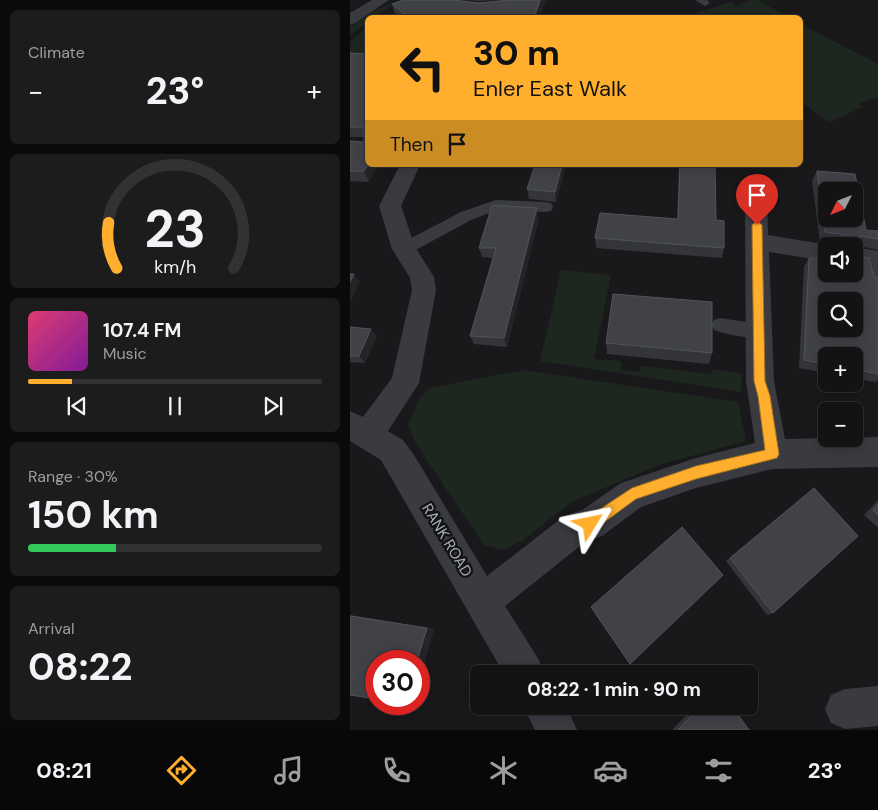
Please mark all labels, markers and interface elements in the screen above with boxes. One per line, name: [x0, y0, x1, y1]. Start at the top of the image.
text: 30 m: [473, 30, 560, 76]
icon: left: [390, 35, 455, 100]
text: Climate: [28, 42, 85, 63]
text: 23°: [146, 66, 204, 116]
text: −: [28, 73, 43, 110]
text: +: [307, 73, 322, 110]
text: Enler East Walk: [473, 74, 627, 103]
icon: arrive: [443, 130, 471, 158]
text: Then: [390, 132, 433, 157]
pin: [736, 174, 778, 225]
icon: arrive: [743, 181, 771, 209]
north arrow: [818, 182, 862, 228]
map controls: [818, 182, 863, 447]
text: 23: [144, 195, 206, 263]
button: sound: [818, 237, 863, 282]
text: km/h: [154, 255, 196, 279]
button: search: [818, 292, 863, 337]
text: 107.4 FM: [103, 318, 181, 343]
text: Music: [103, 343, 147, 364]
button: +: [818, 347, 863, 392]
icon: previous: [63, 392, 91, 420]
icon: pause: [161, 392, 189, 420]
icon: next: [259, 392, 287, 420]
button: −: [818, 402, 863, 447]
text: Range · 30%: [28, 466, 118, 487]
text: 150 km: [28, 490, 159, 540]
position arrow: [563, 497, 615, 549]
street label: RANK ROAD: [417, 500, 477, 580]
text: Arrival: [28, 618, 75, 639]
text: 08:22: [28, 642, 132, 692]
speed limit sign: 30: [365, 650, 430, 715]
text: 08:22 · 1 min · 90 m: [527, 677, 701, 702]
icon: directions: [164, 753, 199, 788]
icon: music: [271, 753, 306, 788]
icon: phone: [379, 753, 414, 788]
icon: climate: [486, 753, 521, 788]
icon: car: [593, 753, 628, 788]
icon: filters: [701, 753, 736, 788]
text: 08:21: [36, 756, 92, 785]
text: 23°: [808, 756, 842, 785]

